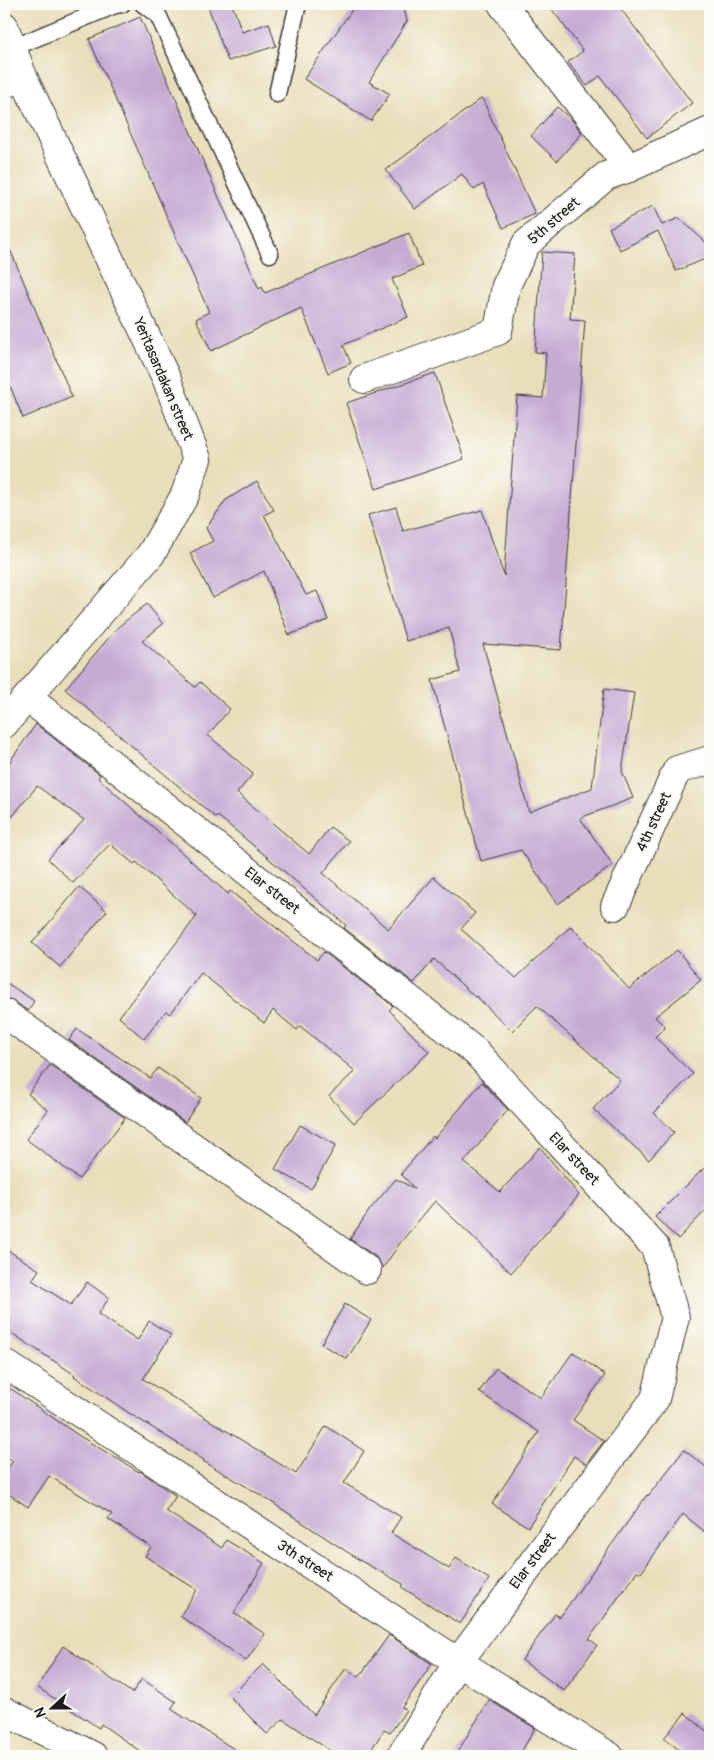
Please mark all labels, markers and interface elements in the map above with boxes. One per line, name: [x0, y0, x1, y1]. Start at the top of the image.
street label: 5th street: [524, 193, 585, 249]
street label: Yeritasardakan street: [128, 314, 198, 444]
street label: 4th street: [632, 788, 676, 855]
street label: Elar street: [240, 863, 304, 919]
street label: Elar street: [545, 1129, 604, 1190]
street label: Elar street: [506, 1528, 561, 1593]
street label: 3th street: [273, 1536, 338, 1587]
north arrow: [28, 1682, 78, 1732]
text: N: [31, 1705, 50, 1720]

